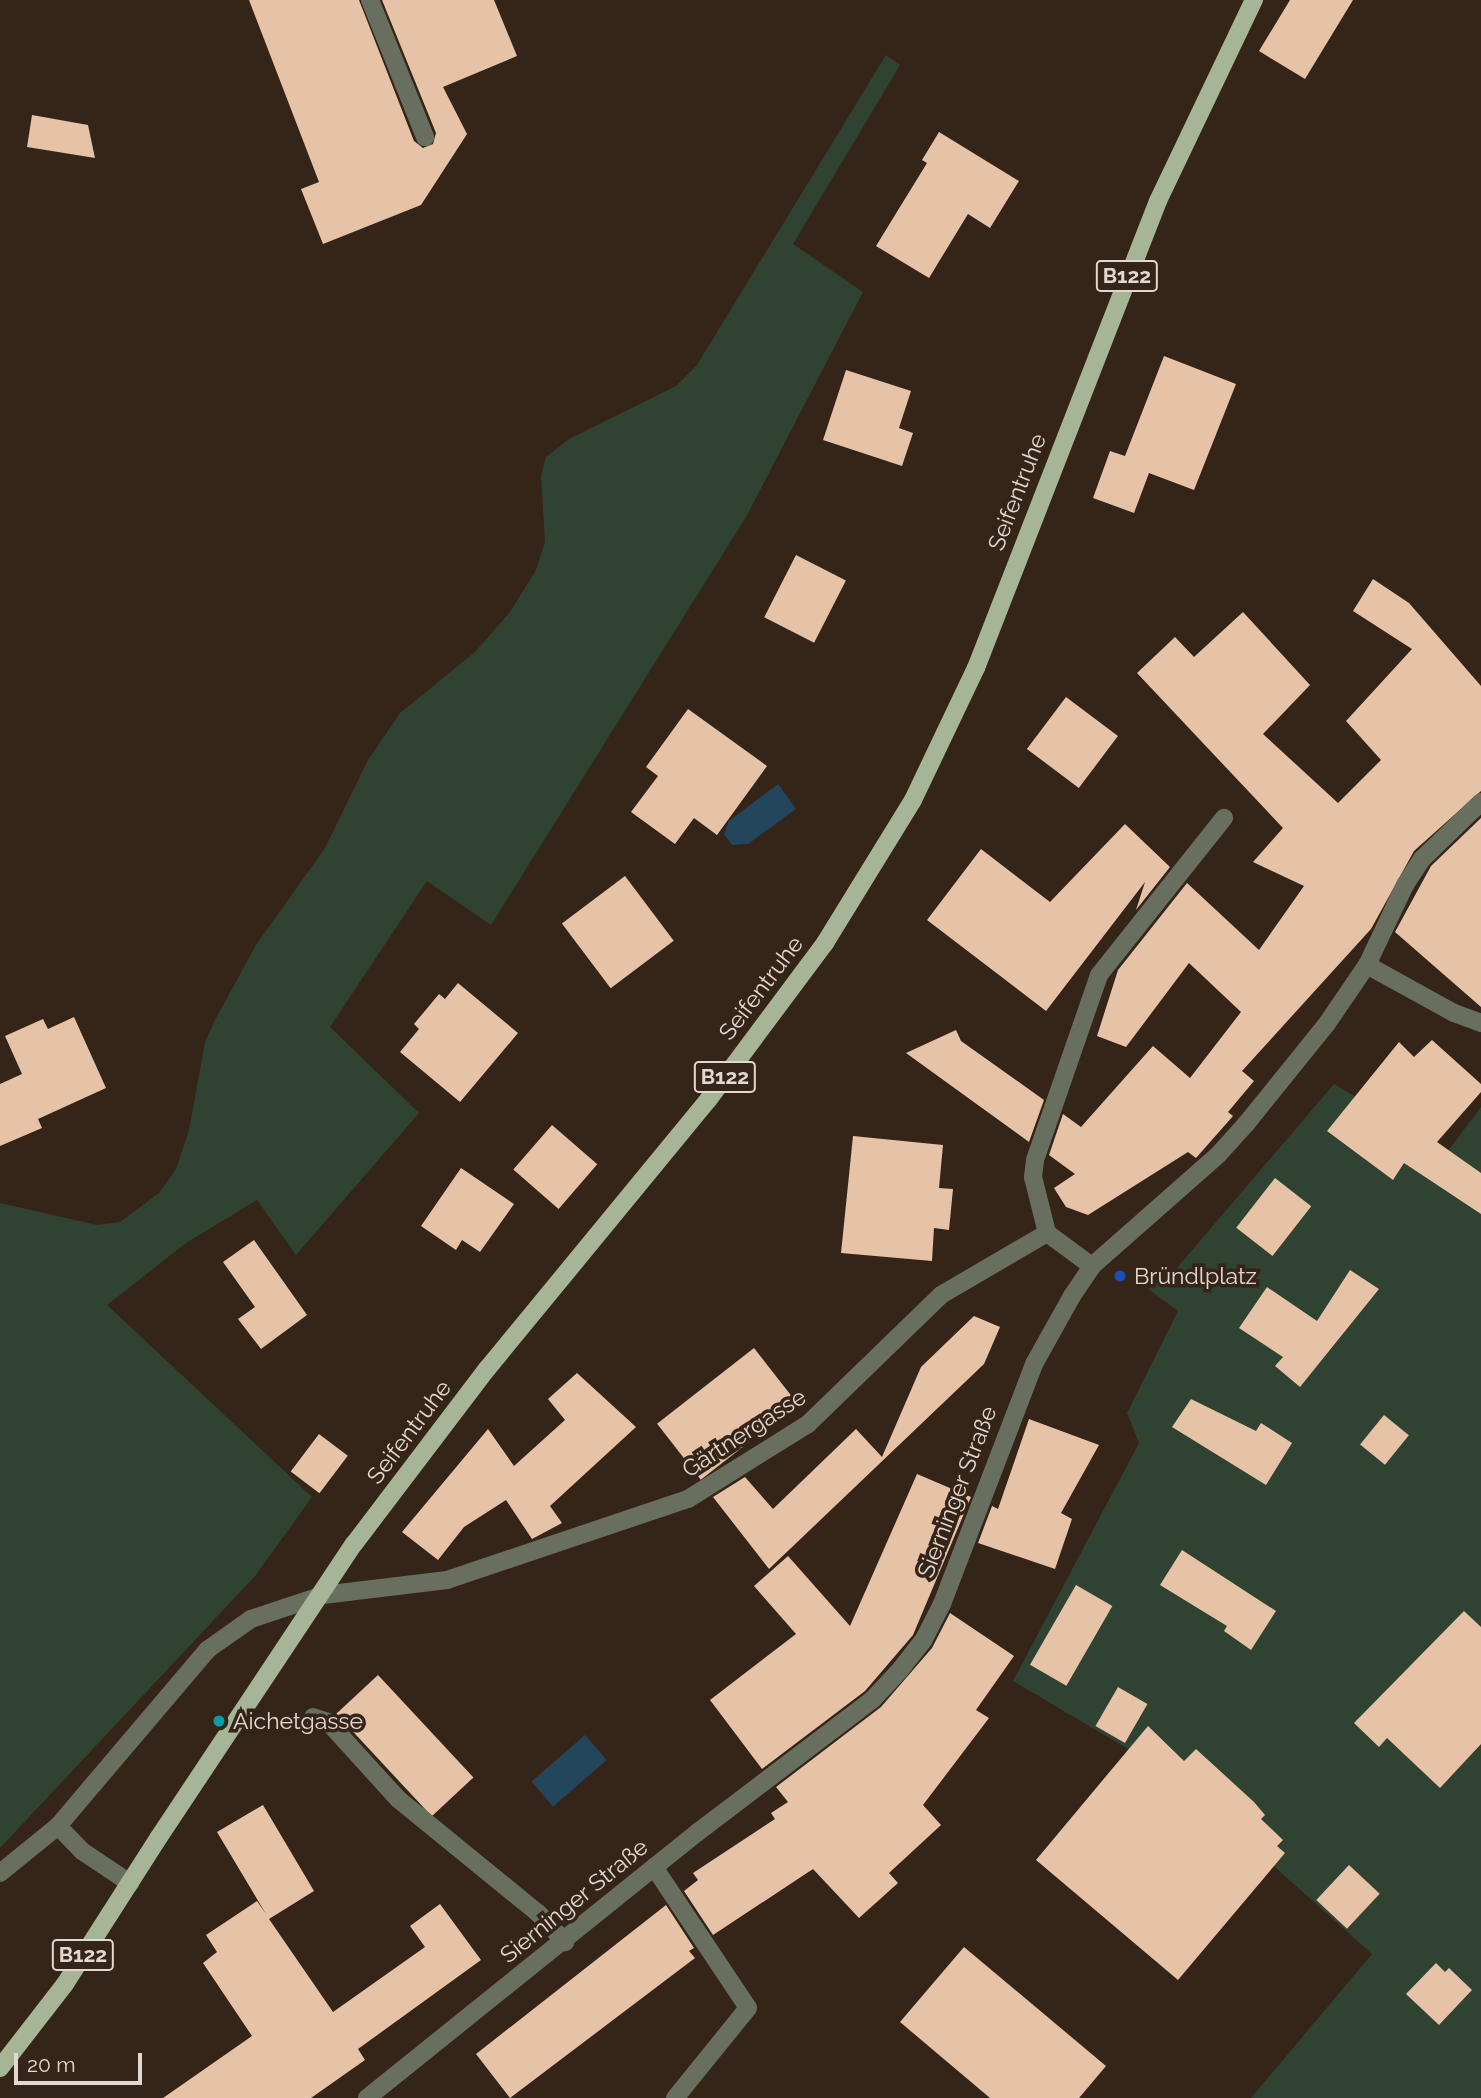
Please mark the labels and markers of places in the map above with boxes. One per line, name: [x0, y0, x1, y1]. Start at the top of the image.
place label: Bründlplatz: [1134, 1262, 1257, 1290]
marker: Bründlplatz: [1112, 1268, 1128, 1284]
place label: Aichetgasse: [233, 1707, 363, 1735]
marker: Aichetgasse: [211, 1713, 227, 1729]

